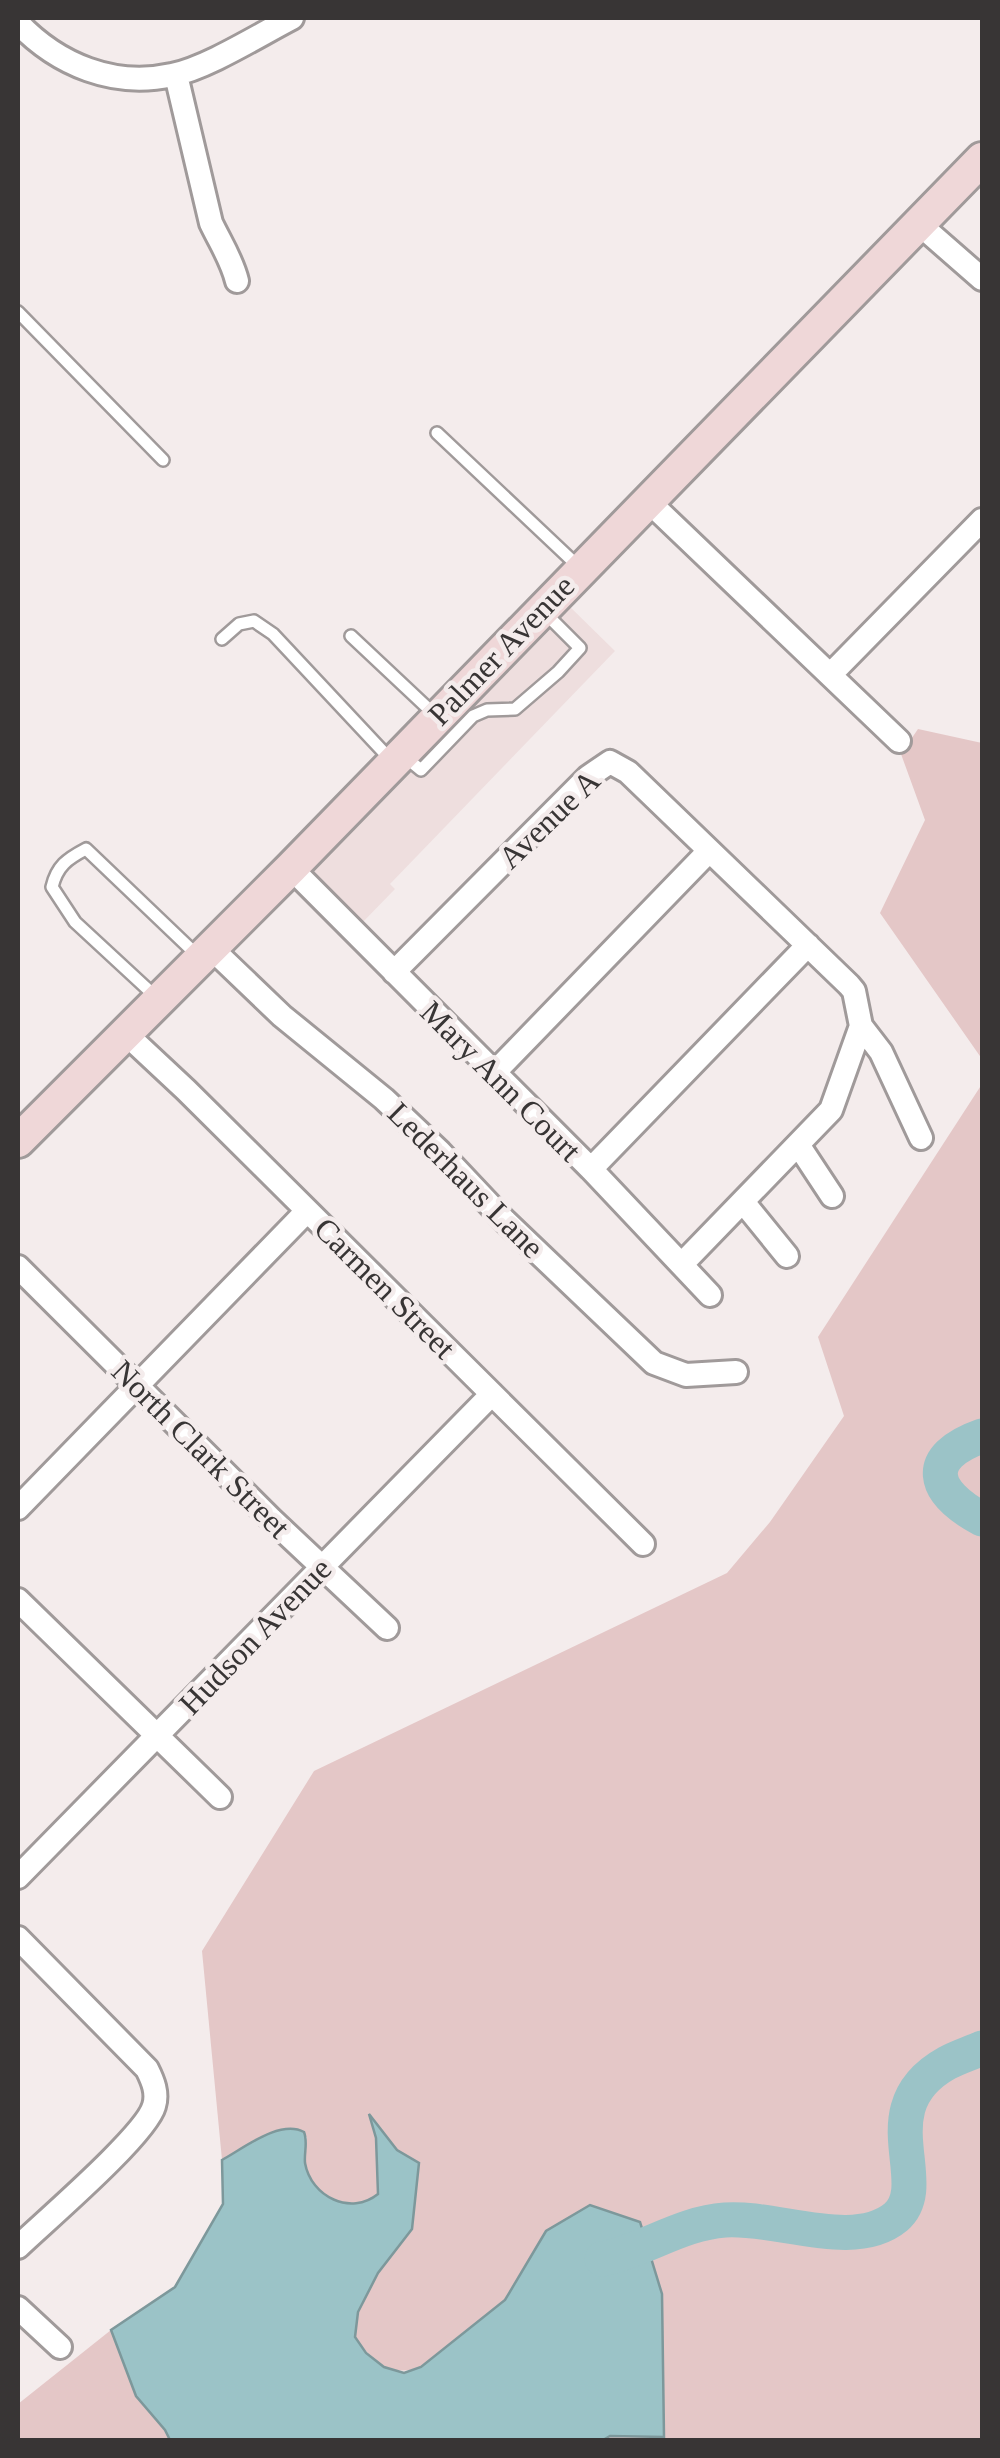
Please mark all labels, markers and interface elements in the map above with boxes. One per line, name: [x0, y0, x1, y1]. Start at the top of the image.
street label: Palmer Avenue: [421, 568, 581, 732]
street label: Avenue A: [491, 762, 607, 876]
street label: Mary Ann Court: [413, 993, 589, 1169]
street label: Lederhaus Lane: [381, 1095, 551, 1265]
street label: Carmen Street: [307, 1210, 463, 1366]
street label: North Clark Street: [105, 1353, 297, 1545]
street label: Hudson Avenue: [172, 1551, 338, 1721]

